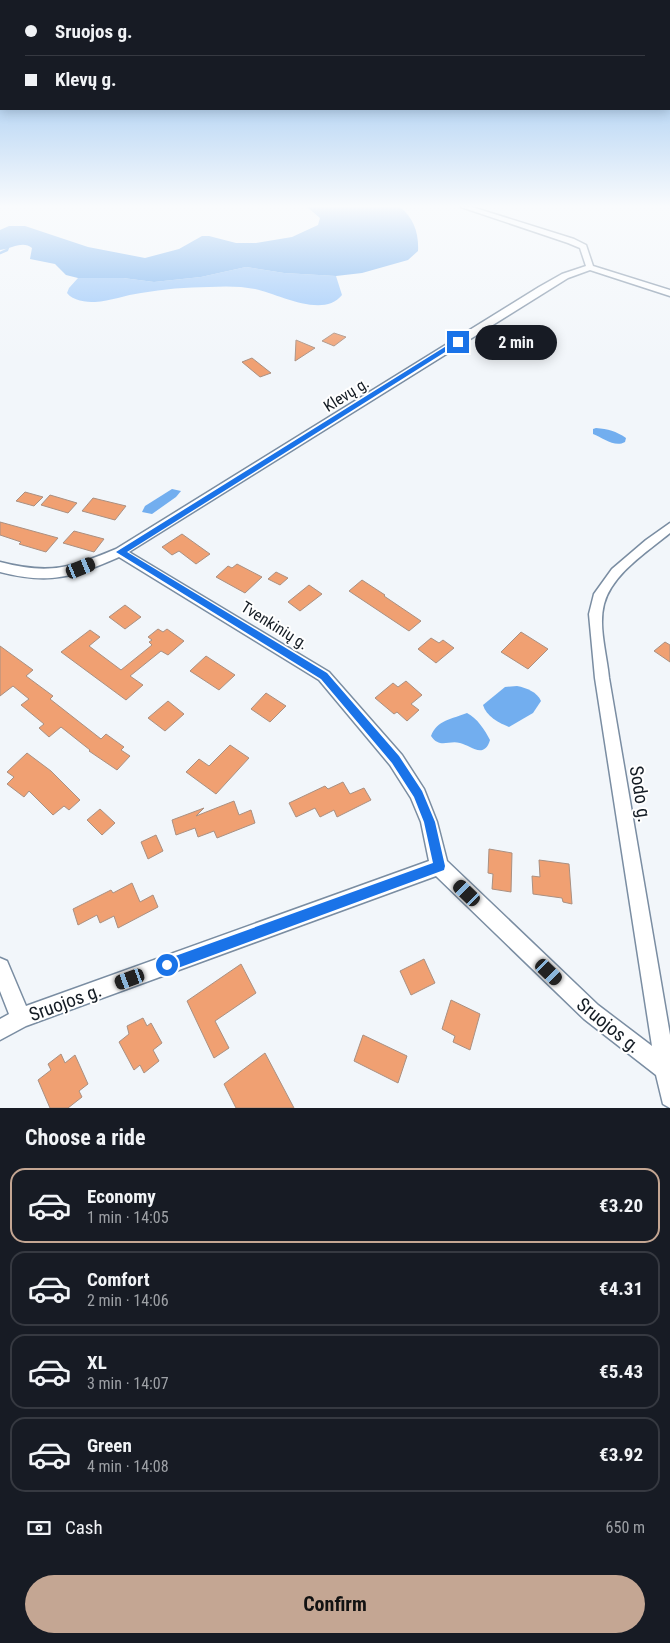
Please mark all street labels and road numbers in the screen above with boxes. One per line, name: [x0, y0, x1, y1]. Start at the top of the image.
street label: Klevų g.: [320, 373, 373, 416]
street label: Tvenkinių g.: [238, 597, 312, 654]
street label: Sodo g.: [625, 764, 656, 824]
street label: Sruojos g.: [26, 979, 105, 1026]
street label: Sruojos g.: [572, 993, 645, 1058]

